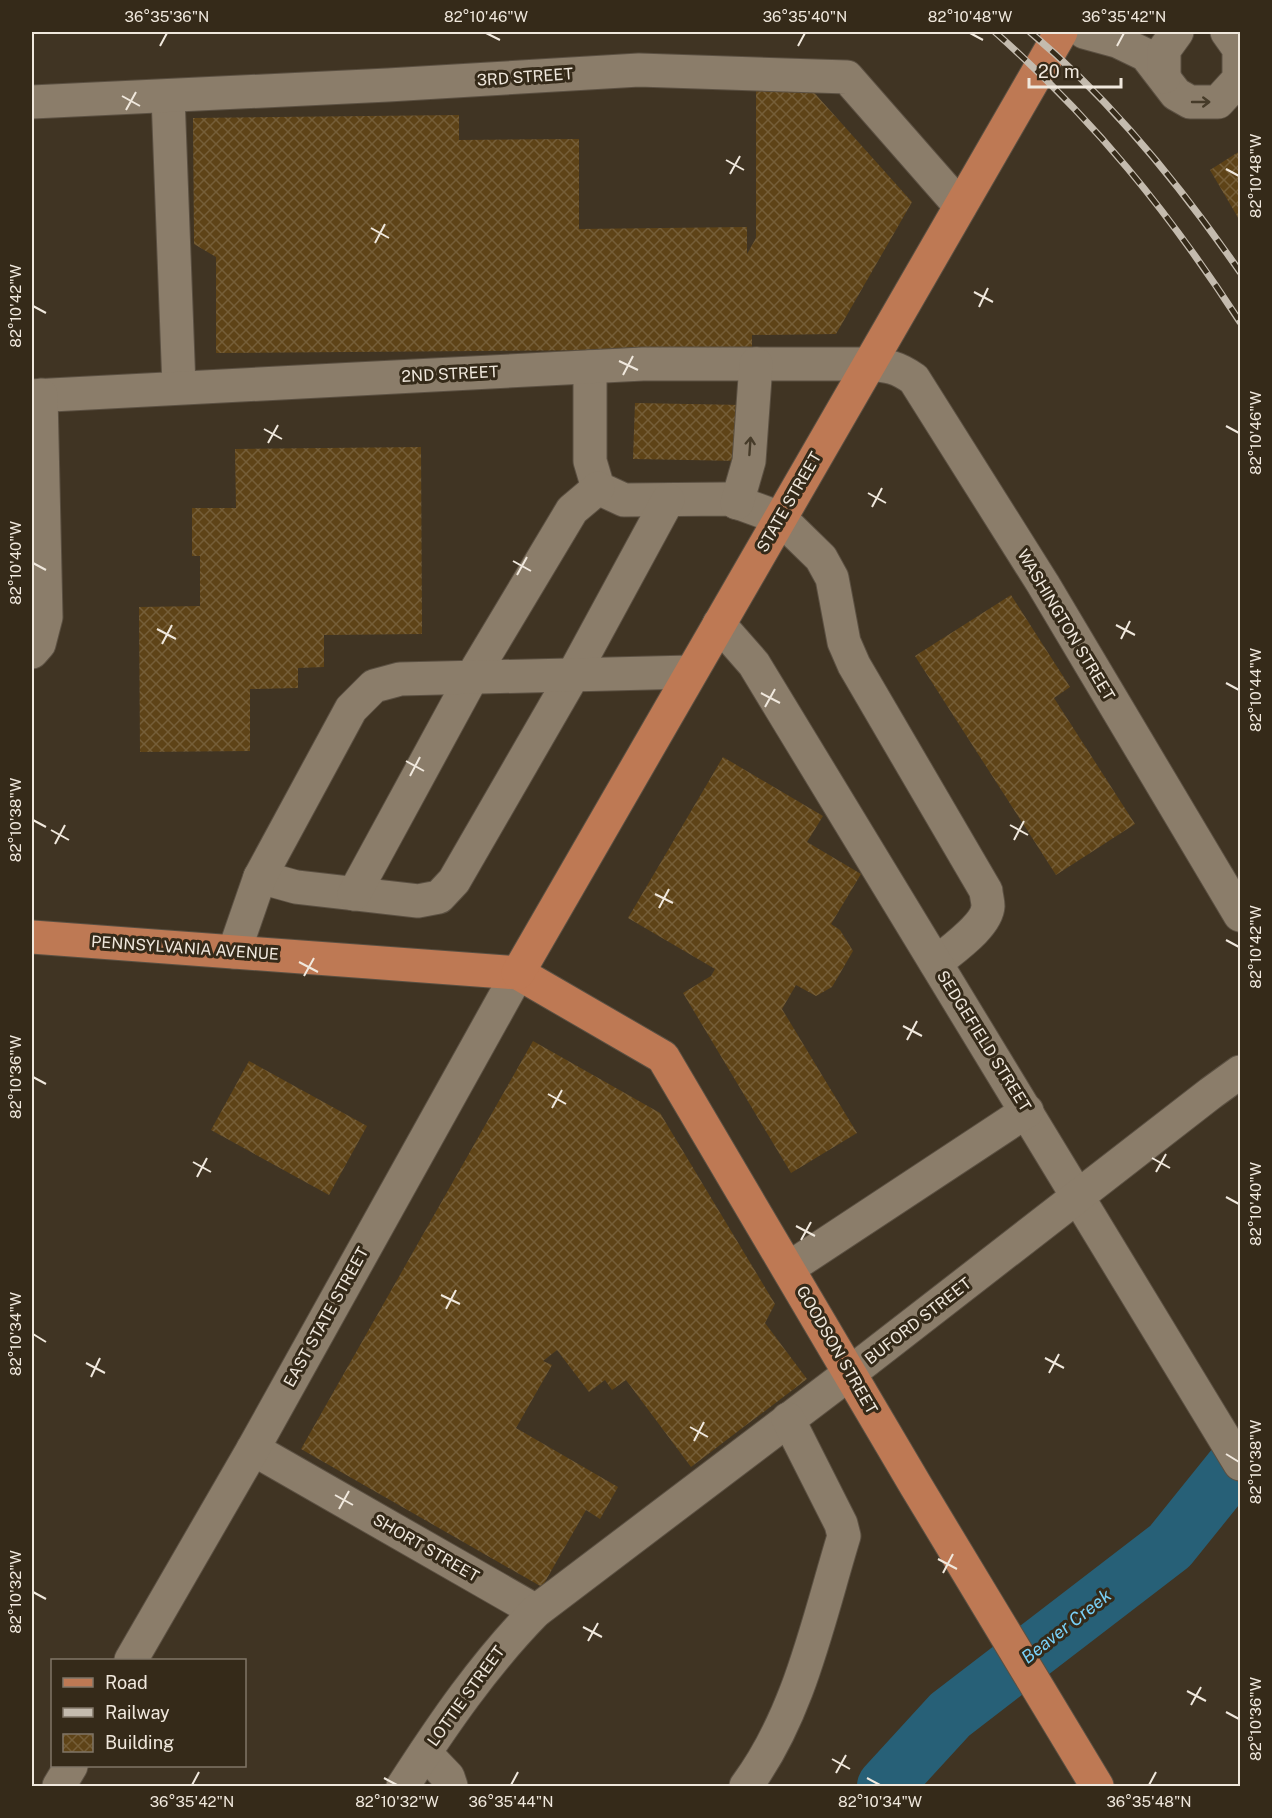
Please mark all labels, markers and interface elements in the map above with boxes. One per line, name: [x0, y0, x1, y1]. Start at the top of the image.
text: 36°35'36"N: [125, 8, 209, 25]
text: 82°10'46"W: [444, 8, 528, 25]
text: 36°35'40"N: [763, 8, 847, 25]
text: 82°10'48"W: [928, 8, 1012, 25]
text: 36°35'42"N: [1082, 8, 1166, 25]
scale bar: [1029, 51, 1120, 89]
text: 20 m: [1038, 61, 1080, 82]
street label: 3RD STREET: [476, 64, 574, 90]
one-way arrow: [1190, 96, 1210, 108]
text: 82°10'48"W: [1247, 134, 1264, 218]
text: 82°10'42"W: [7, 264, 24, 348]
street label: 2ND STREET: [401, 362, 499, 386]
text: 82°10'46"W: [1247, 391, 1264, 475]
one-way arrow: [745, 436, 756, 456]
street label: STATE STREET: [753, 448, 826, 555]
text: 82°10'40"W: [7, 521, 24, 605]
street label: WASHINGTON STREET: [1013, 546, 1119, 704]
text: 82°10'44"W: [1247, 648, 1264, 732]
text: 82°10'38"W: [7, 778, 24, 862]
text: 82°10'42"W: [1247, 905, 1264, 989]
street label: PENNSYLVANIA AVENUE: [91, 932, 279, 964]
street label: SEDGEFIELD STREET: [933, 967, 1035, 1115]
text: 82°10'36"W: [7, 1035, 24, 1119]
text: 82°10'40"W: [1247, 1162, 1264, 1246]
street label: EAST STATE STREET: [280, 1243, 373, 1390]
street label: BUFORD STREET: [861, 1273, 975, 1368]
street label: GOODSON STREET: [793, 1283, 882, 1418]
text: 82°10'34"W: [7, 1292, 24, 1376]
text: 82°10'38"W: [1247, 1420, 1264, 1504]
street label: SHORT STREET: [370, 1510, 483, 1586]
text: 82°10'32"W: [7, 1550, 24, 1634]
water label: Beaver Creek: [1017, 1584, 1115, 1668]
street label: LOTTIE STREET: [423, 1642, 509, 1750]
legend: [51, 1659, 246, 1767]
text: Road: [105, 1672, 148, 1693]
text: 82°10'36"W: [1247, 1677, 1264, 1761]
text: Railway: [105, 1702, 170, 1723]
text: Building: [105, 1732, 174, 1753]
text: 36°35'42"N: [150, 1793, 234, 1810]
text: 82°10'32"W: [355, 1793, 439, 1810]
text: 36°35'44"N: [469, 1793, 553, 1810]
text: 82°10'34"W: [838, 1793, 922, 1810]
text: 36°35'48"N: [1106, 1793, 1192, 1810]

